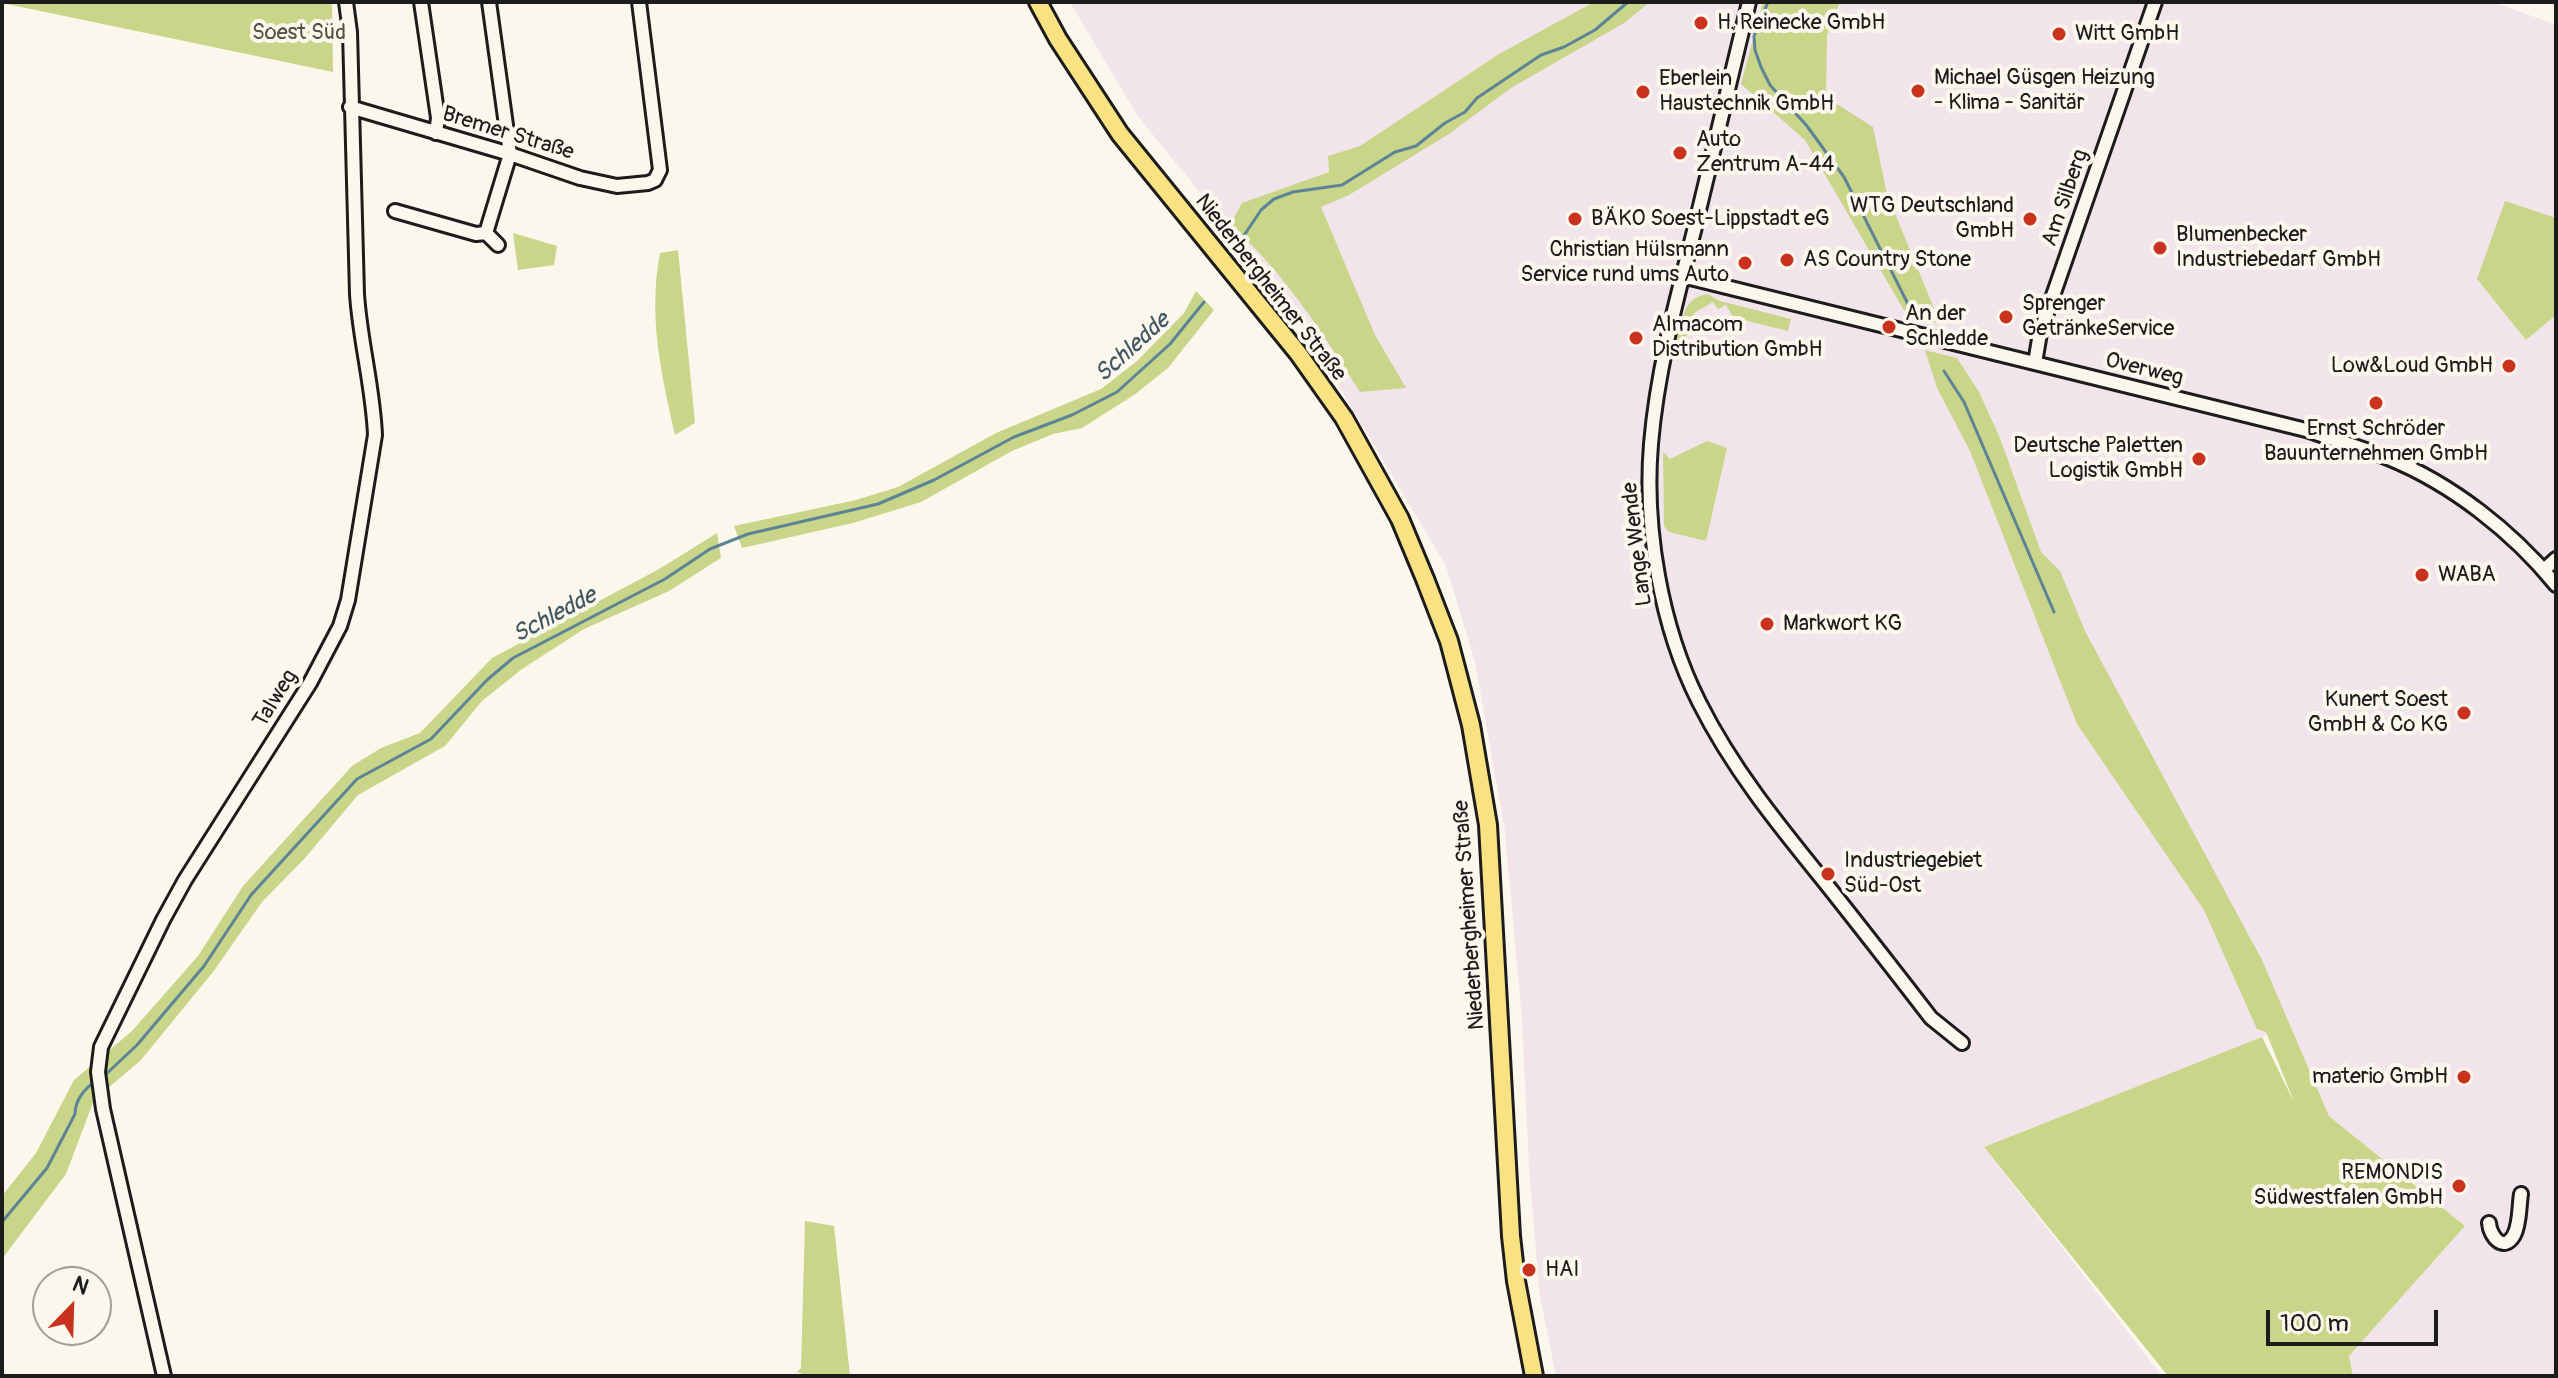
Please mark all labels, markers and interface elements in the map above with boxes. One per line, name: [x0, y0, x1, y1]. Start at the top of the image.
place label: H. Reinecke GmbH: [1717, 10, 1885, 36]
marker: H. Reinecke GmbH: [1692, 14, 1710, 32]
park label: Soest Süd: [252, 20, 346, 46]
place label: Witt GmbH: [2075, 21, 2179, 47]
marker: Witt GmbH: [2050, 25, 2068, 43]
place label: Michael Güsgen Heizung - Klima - Sanitär: [1934, 65, 2155, 116]
place label: Eberlein Haustechnik GmbH: [1659, 66, 1834, 118]
marker: Michael Güsgen Heizung - Klima - Sanitär: [1909, 82, 1927, 100]
marker: Eberlein Haustechnik GmbH: [1634, 83, 1652, 101]
street label: Bremer Straße: [439, 101, 577, 167]
place label: Auto Zentrum A-44: [1696, 127, 1834, 178]
marker: Auto Zentrum A-44: [1671, 144, 1689, 162]
street label: Am Silberg: [2037, 146, 2095, 250]
street label: Niederbergheimer Straße: [1189, 189, 1351, 387]
place label: WTG Deutschland GmbH: [1850, 193, 2014, 244]
place label: BÄKO Soest-Lippstadt eG: [1591, 206, 1830, 232]
marker: BÄKO Soest-Lippstadt eG: [1566, 210, 1584, 228]
marker: WTG Deutschland GmbH: [2021, 210, 2039, 228]
place label: Blumenbecker Industriebedarf GmbH: [2176, 222, 2381, 274]
place label: Christian Hülsmann Service rund ums Auto: [1521, 237, 1729, 288]
marker: Blumenbecker Industriebedarf GmbH: [2151, 239, 2169, 257]
place label: AS Country Stone: [1803, 247, 1971, 273]
marker: AS Country Stone: [1778, 251, 1796, 269]
marker: Christian Hülsmann Service rund ums Auto: [1736, 254, 1754, 272]
place label: Sprenger GetränkeService: [2022, 291, 2174, 342]
place label: An der Schledde: [1905, 301, 1988, 352]
water label: Schledde: [1090, 307, 1176, 389]
marker: Sprenger GetränkeService: [1997, 308, 2015, 326]
place label: Almacom Distribution GmbH: [1652, 312, 1822, 364]
marker: An der Schledde: [1880, 318, 1898, 336]
marker: Almacom Distribution GmbH: [1627, 329, 1645, 347]
street label: Overweg: [2102, 348, 2186, 392]
place label: Low&Loud GmbH: [2331, 353, 2493, 379]
marker: Low&Loud GmbH: [2500, 357, 2518, 375]
marker: Ernst Schröder Bauunternehmen GmbH: [2367, 394, 2385, 412]
place label: Ernst Schröder Bauunternehmen GmbH: [2264, 416, 2488, 468]
place label: Deutsche Paletten Logistik GmbH: [2013, 433, 2183, 484]
marker: Deutsche Paletten Logistik GmbH: [2190, 450, 2208, 468]
street label: Lange Wende: [1617, 481, 1659, 607]
place label: WABA: [2438, 562, 2496, 588]
marker: WABA: [2413, 566, 2431, 584]
water label: Schledde: [508, 582, 602, 650]
place label: Markwort KG: [1783, 611, 1902, 637]
marker: Markwort KG: [1758, 615, 1776, 633]
street label: Talweg: [248, 665, 304, 733]
place label: Kunert Soest GmbH & Co KG: [2308, 687, 2448, 738]
marker: Kunert Soest GmbH & Co KG: [2455, 704, 2473, 722]
street label: Niederbergheimer Straße: [1449, 799, 1491, 1031]
place label: Industriegebiet Süd-Ost: [1844, 848, 1982, 900]
marker: Industriegebiet Süd-Ost: [1819, 865, 1837, 883]
place label: materio GmbH: [2312, 1064, 2448, 1090]
marker: materio GmbH: [2455, 1068, 2473, 1086]
place label: REMONDIS Südwestfalen GmbH: [2254, 1160, 2443, 1212]
marker: REMONDIS Südwestfalen GmbH: [2450, 1177, 2468, 1195]
place label: HAI: [1545, 1257, 1579, 1283]
marker: HAI: [1520, 1261, 1538, 1279]
north arrow: [32, 1266, 112, 1346]
text: N: [68, 1270, 93, 1302]
scale bar: [2270, 1294, 2442, 1344]
text: 100 m: [2280, 1309, 2349, 1338]

